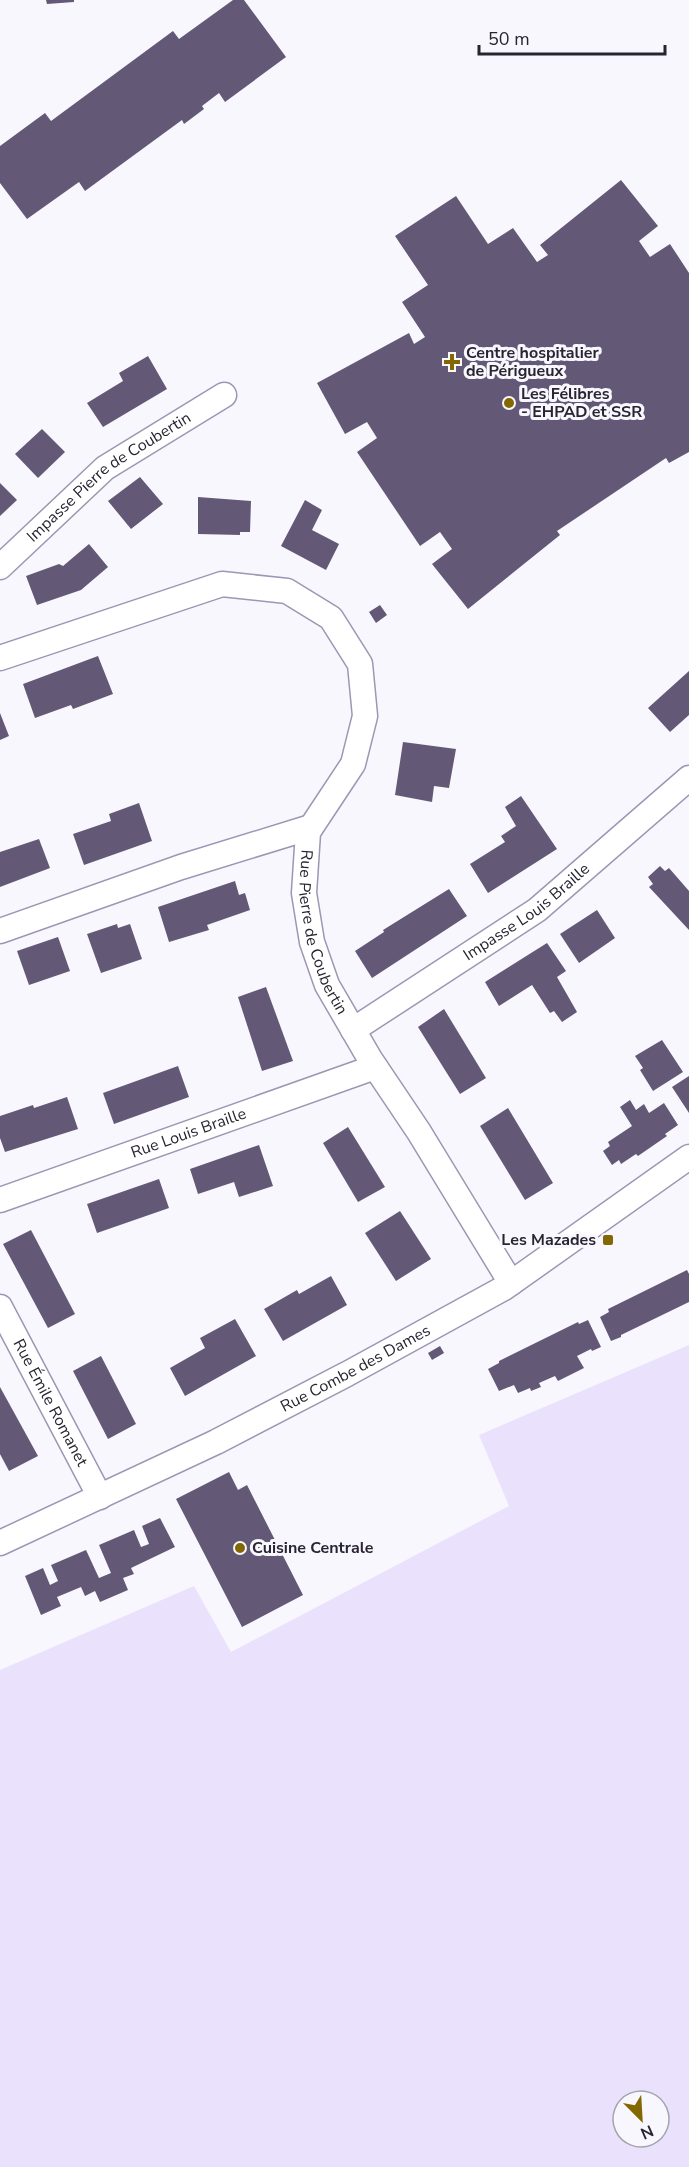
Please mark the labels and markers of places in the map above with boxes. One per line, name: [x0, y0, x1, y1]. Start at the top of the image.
place label: Centre hospitalier de Périgueux: [466, 342, 599, 382]
marker: Centre hospitalier de Périgueux: [443, 353, 461, 371]
place label: Les Félibres - EHPAD et SSR: [521, 383, 642, 423]
marker: Les Félibres - EHPAD et SSR: [502, 396, 516, 410]
place label: Les Mazades: [501, 1229, 596, 1251]
marker: Les Mazades: [601, 1233, 615, 1247]
place label: Cuisine Centrale: [252, 1537, 374, 1559]
marker: Cuisine Centrale: [233, 1541, 247, 1555]

